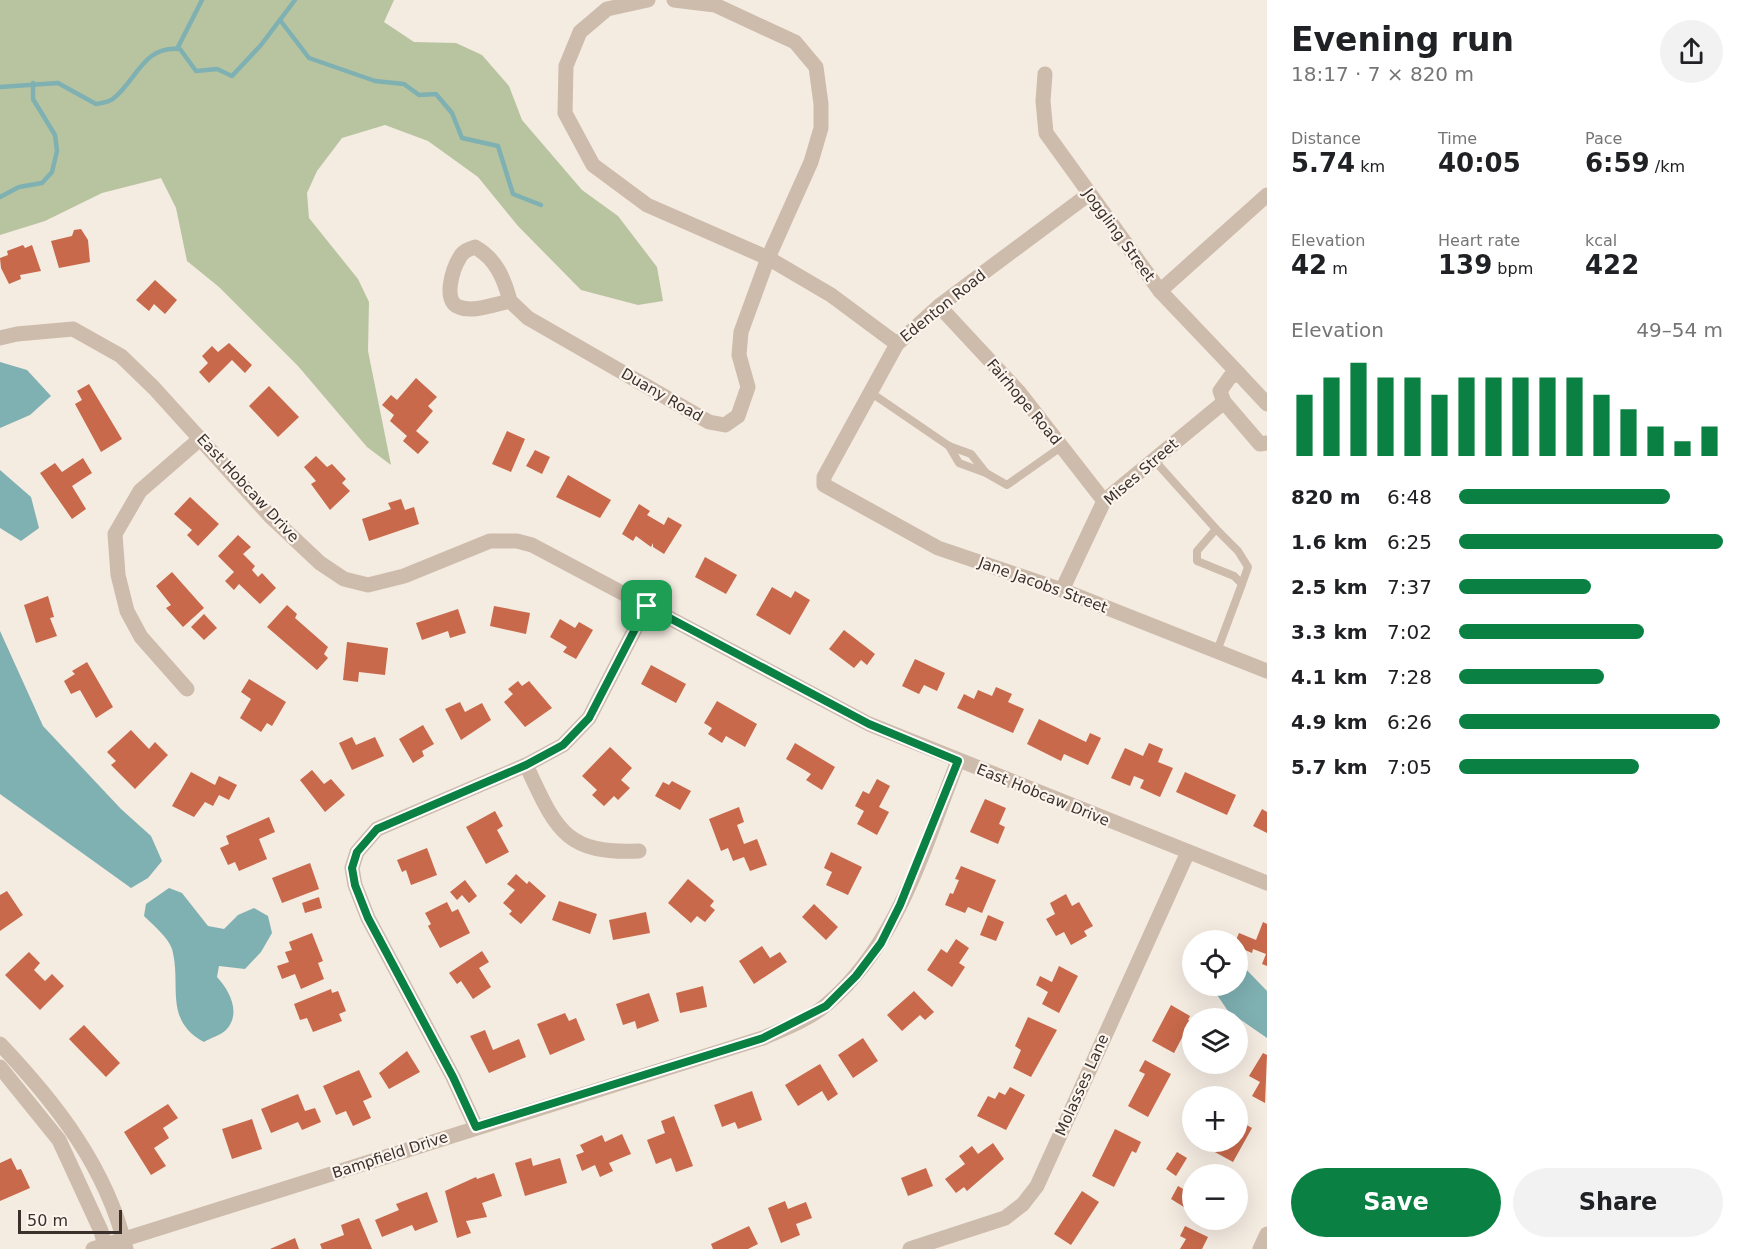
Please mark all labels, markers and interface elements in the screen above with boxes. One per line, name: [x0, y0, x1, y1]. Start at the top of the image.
text: Evening run: [1291, 20, 1514, 59]
button: share: [1660, 20, 1723, 83]
text: 18:17 · 7 × 820 m: [1291, 62, 1474, 86]
text: Distance: [1291, 129, 1361, 148]
text: Time: [1438, 129, 1477, 148]
text: Pace: [1585, 129, 1622, 148]
text: 5.74: [1291, 148, 1355, 178]
text: 40:05: [1438, 148, 1521, 178]
text: 6:59: [1585, 148, 1650, 178]
text: km: [1355, 157, 1385, 176]
text: /km: [1650, 157, 1685, 176]
street label: Joggling Street: [1079, 184, 1159, 285]
text: Elevation: [1291, 231, 1365, 250]
text: Heart rate: [1438, 231, 1520, 250]
text: kcal: [1585, 231, 1617, 250]
text: 42: [1291, 250, 1327, 280]
text: 139: [1438, 250, 1492, 280]
text: 422: [1585, 250, 1639, 280]
text: m: [1327, 259, 1348, 278]
text: bpm: [1492, 259, 1533, 278]
street label: Edenton Road: [897, 266, 989, 346]
text: Elevation: [1291, 318, 1384, 342]
text: 49–54 m: [1636, 318, 1723, 342]
street label: Fairhope Road: [983, 355, 1065, 449]
street label: Duany Road: [618, 364, 706, 426]
street label: East Hobcaw Drive: [193, 430, 303, 546]
street label: Mises Street: [1100, 435, 1182, 509]
text: 820 m: [1291, 485, 1361, 509]
text: 6:48: [1387, 485, 1432, 509]
text: 1.6 km: [1291, 530, 1368, 554]
text: 6:25: [1387, 530, 1432, 554]
street label: Jane Jacobs Street: [975, 553, 1110, 617]
text: 2.5 km: [1291, 575, 1368, 599]
text: 7:37: [1387, 575, 1432, 599]
pin: [621, 580, 672, 631]
icon: arrive: [630, 589, 663, 622]
text: 3.3 km: [1291, 620, 1368, 644]
text: 7:02: [1387, 620, 1432, 644]
text: 4.1 km: [1291, 665, 1368, 689]
text: 7:28: [1387, 665, 1432, 689]
text: 4.9 km: [1291, 710, 1368, 734]
text: 6:26: [1387, 710, 1432, 734]
text: 5.7 km: [1291, 755, 1368, 779]
text: 7:05: [1387, 755, 1432, 779]
street label: East Hobcaw Drive: [974, 760, 1112, 830]
map controls: [1182, 930, 1248, 1230]
button: locate: [1182, 930, 1248, 996]
button: layers: [1182, 1008, 1248, 1074]
street label: Molasses Lane: [1052, 1031, 1112, 1139]
button: +: [1182, 1086, 1248, 1152]
street label: Bampfield Drive: [330, 1128, 450, 1182]
button: −: [1182, 1164, 1248, 1230]
button: Save: [1291, 1168, 1501, 1237]
button: Share: [1513, 1168, 1723, 1237]
scale bar: [18, 1207, 122, 1234]
text: 50 m: [27, 1211, 68, 1230]

